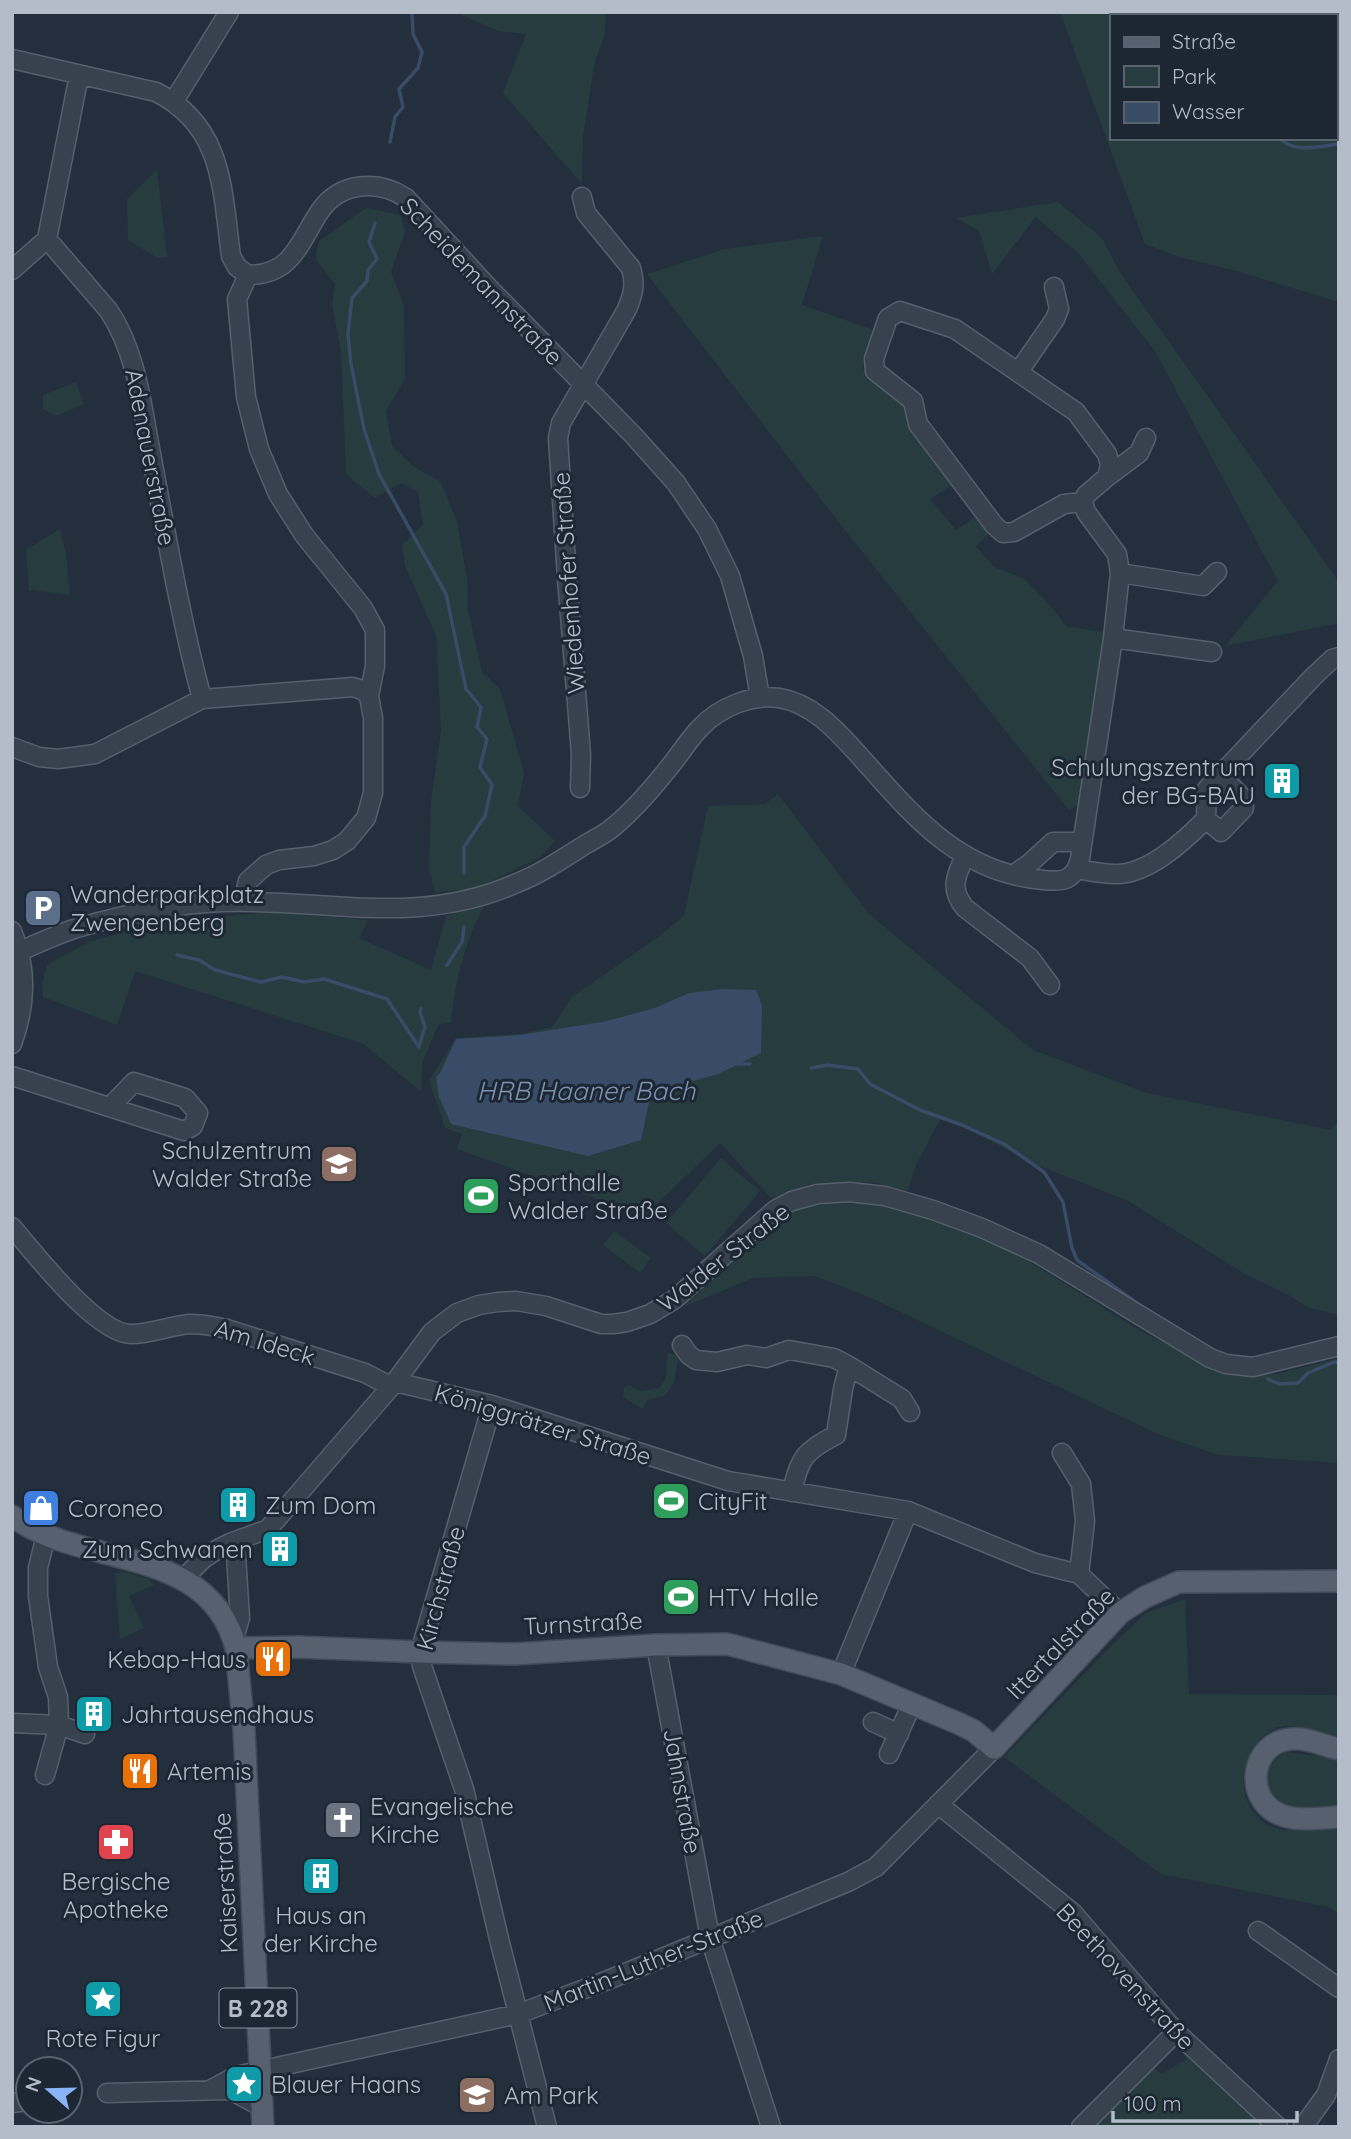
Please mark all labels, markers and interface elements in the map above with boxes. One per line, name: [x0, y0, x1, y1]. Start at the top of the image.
legend: [1110, 14, 1337, 140]
text: Straße: [1172, 28, 1236, 54]
text: Park: [1172, 63, 1216, 89]
text: Wasser: [1172, 98, 1244, 124]
street label: Scheidemannstraße: [394, 191, 570, 371]
street label: Adenauerstraße: [119, 366, 183, 548]
street label: Wiedenhofer Straße: [545, 471, 591, 695]
place label: Schulungszentrum der BG-BAU: [1051, 752, 1255, 810]
building icon: Schulungszentrum der BG-BAU: [1261, 760, 1303, 802]
place label: Wanderparkplatz Zwengenberg: [70, 879, 264, 937]
parking icon: Wanderparkplatz Zwengenberg: [22, 887, 64, 929]
water label: HRB Haaner Bach: [477, 1074, 696, 1107]
place label: Schulzentrum Walder Straße: [152, 1135, 312, 1193]
school or university icon: Schulzentrum Walder Straße: [318, 1143, 360, 1185]
place label: Sporthalle Walder Straße: [508, 1167, 668, 1225]
sports icon: Sporthalle Walder Straße: [460, 1175, 502, 1217]
street label: Walder Straße: [651, 1196, 795, 1318]
street label: Am Ideck: [211, 1313, 319, 1371]
street label: Königgrätzer Straße: [431, 1377, 655, 1471]
sports icon: CityFit: [650, 1480, 692, 1522]
building icon: Zum Dom: [217, 1484, 259, 1526]
place label: CityFit: [698, 1486, 767, 1516]
shop icon: Coroneo: [20, 1487, 62, 1529]
place label: Zum Dom: [265, 1490, 376, 1520]
place label: Coroneo: [68, 1493, 163, 1523]
street label: Kirchstraße: [409, 1523, 471, 1653]
building icon: Zum Schwanen: [259, 1528, 301, 1570]
place label: Zum Schwanen: [82, 1534, 253, 1564]
sports icon: HTV Halle: [660, 1576, 702, 1618]
street label: Ittertalstraße: [999, 1581, 1121, 1705]
place label: HTV Halle: [708, 1582, 819, 1612]
street label: Turnstraße: [523, 1605, 643, 1641]
restaurant icon: Kebap-Haus: [252, 1638, 294, 1680]
place label: Kebap-Haus: [107, 1644, 246, 1674]
building icon: Jahrtausendhaus: [73, 1693, 115, 1735]
place label: Jahrtausendhaus: [121, 1699, 314, 1729]
street label: Jahnstraße: [657, 1726, 709, 1856]
restaurant icon: Artemis: [119, 1750, 161, 1792]
place label: Artemis: [167, 1756, 252, 1786]
place label: Evangelische Kirche: [370, 1791, 514, 1849]
church icon: Evangelische Kirche: [322, 1799, 364, 1841]
street label: Kaiserstraße: [206, 1812, 244, 1954]
pharmacy icon: Bergische Apotheke: [95, 1821, 137, 1863]
building icon: Haus an der Kirche: [300, 1855, 342, 1897]
place label: Bergische Apotheke: [61, 1866, 171, 1924]
street label: Beethovenstraße: [1050, 1896, 1202, 2056]
place label: Haus an der Kirche: [264, 1900, 378, 1958]
street label: Martin-Luther-Straße: [539, 1902, 767, 2018]
place icon: Rote Figur: [82, 1978, 124, 2020]
road number: B 228: [219, 1988, 296, 2027]
place label: Rote Figur: [46, 2023, 160, 2053]
north arrow: [14, 2055, 84, 2125]
place icon: Blauer Haans: [223, 2063, 265, 2105]
place label: Blauer Haans: [271, 2069, 421, 2099]
text: N: [19, 2074, 47, 2095]
school or university icon: Am Park: [456, 2074, 498, 2116]
place label: Am Park: [504, 2080, 599, 2110]
scale bar: [1113, 2080, 1297, 2124]
text: 100 m: [1124, 2090, 1182, 2116]

